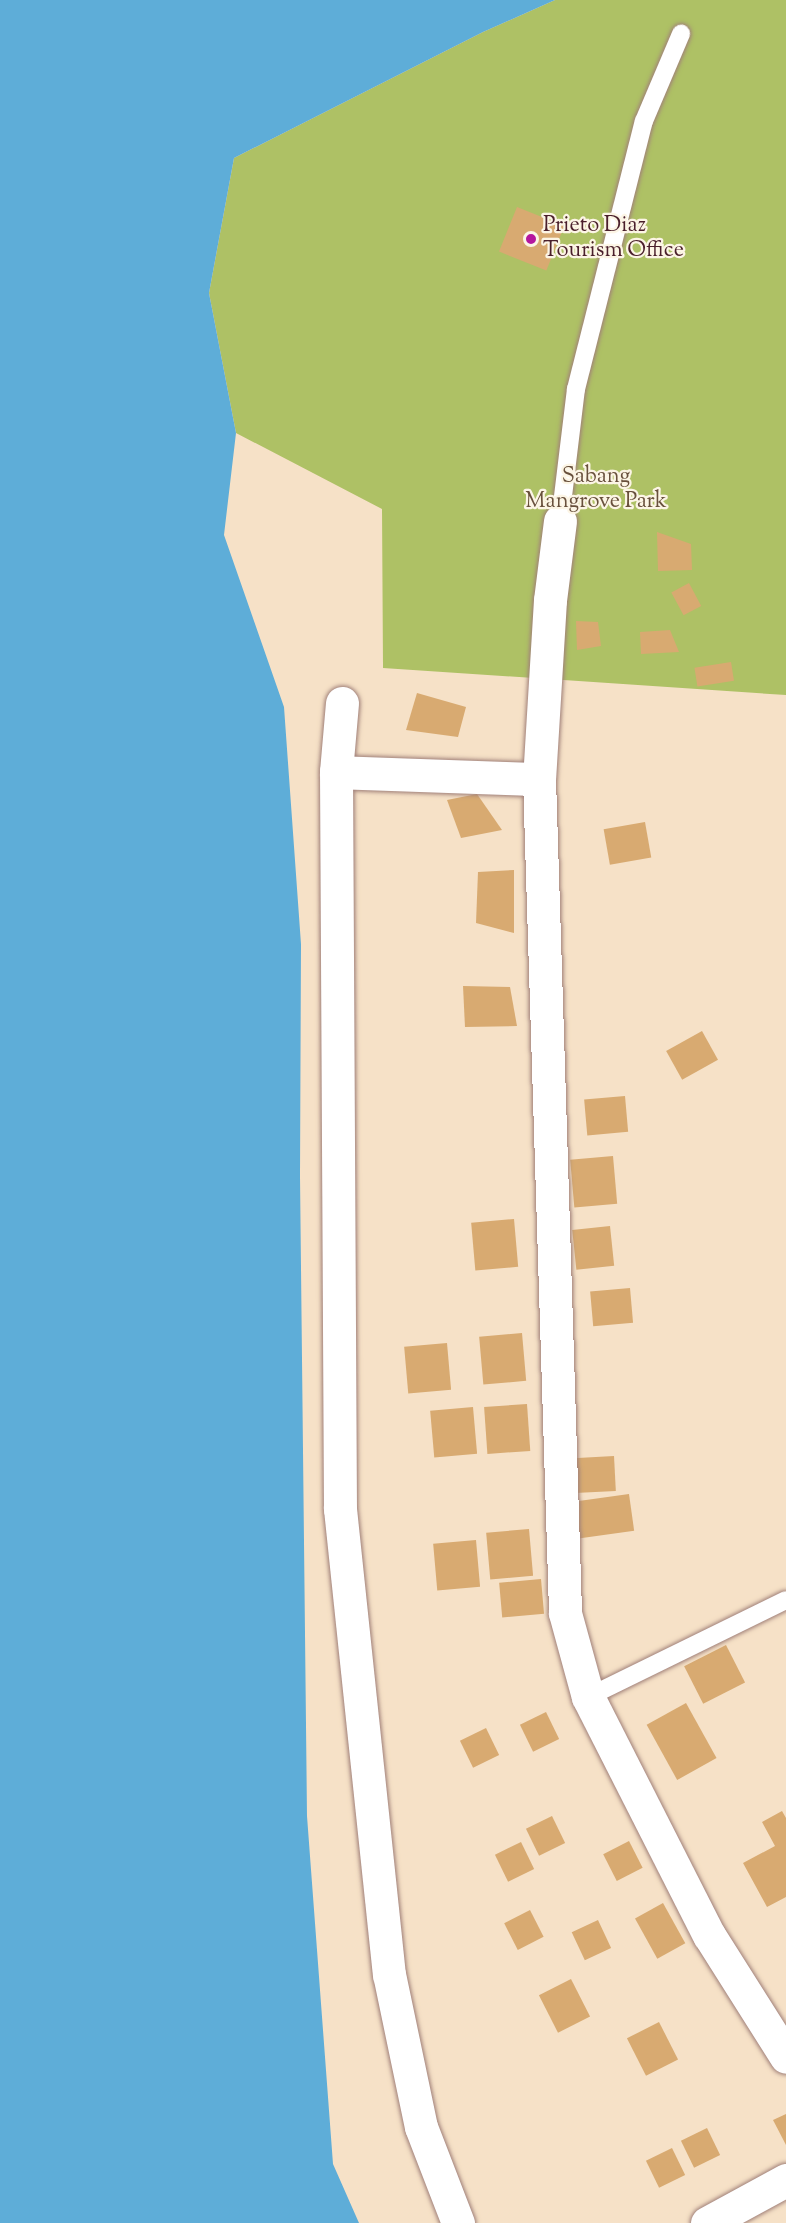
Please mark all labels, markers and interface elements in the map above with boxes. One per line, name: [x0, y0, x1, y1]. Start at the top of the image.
place label: Prieto Diaz Tourism Office: [543, 213, 684, 264]
marker: Prieto Diaz Tourism Office: [524, 232, 538, 246]
park label: Sabang Mangrove Park: [525, 464, 667, 516]

